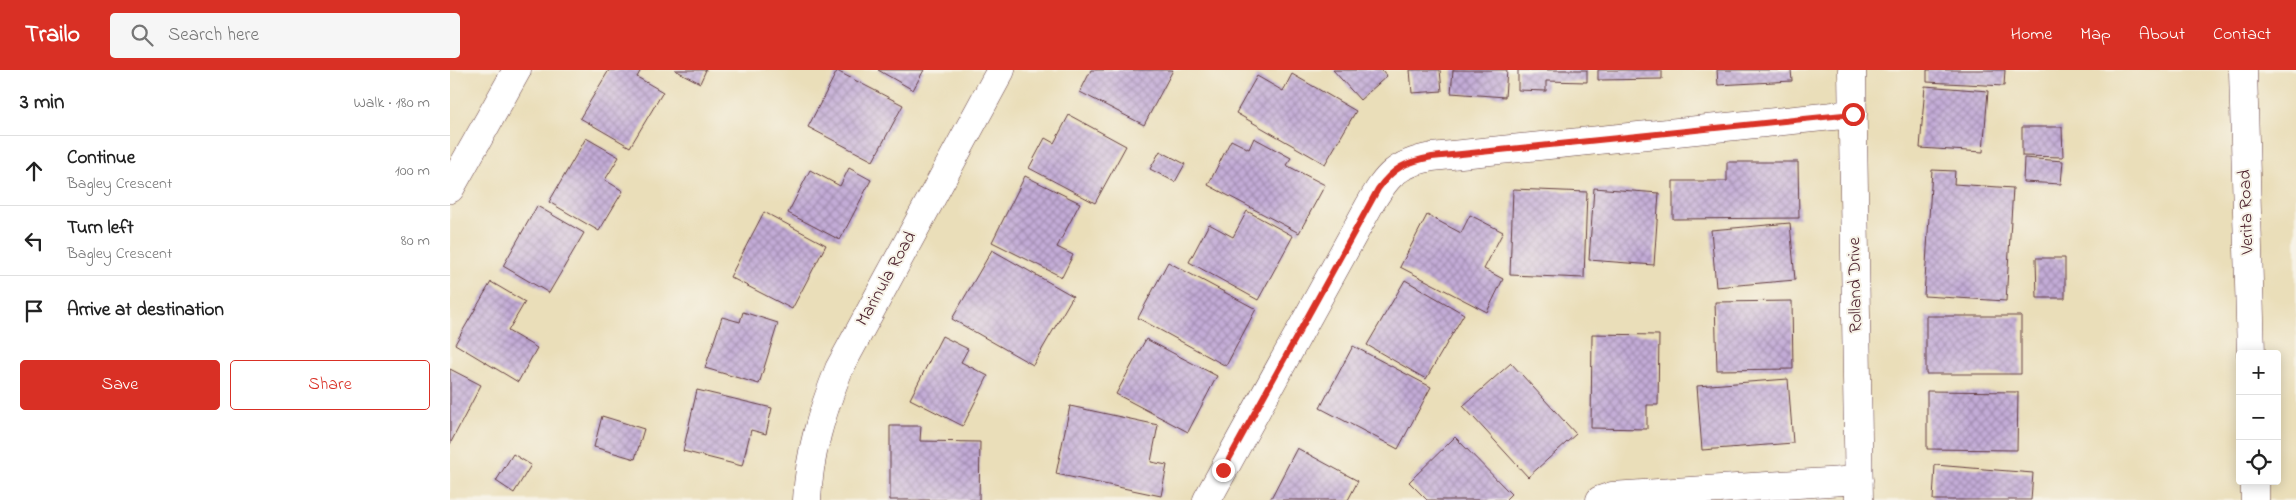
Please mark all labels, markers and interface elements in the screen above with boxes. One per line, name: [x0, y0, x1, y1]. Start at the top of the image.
search box: [110, 13, 460, 58]
text: Trailo: [25, 18, 80, 53]
icon: search: [128, 21, 156, 49]
text: Search here: [168, 22, 259, 49]
text: Home: [2011, 22, 2052, 48]
text: Map: [2080, 22, 2111, 48]
text: About: [2139, 22, 2185, 48]
text: Contact: [2213, 22, 2271, 48]
text: 3 min: [20, 88, 64, 118]
text: Walk · 180 m: [353, 91, 430, 115]
route start: [1842, 103, 1865, 126]
text: Continue: [67, 145, 135, 172]
icon: ahead: [20, 157, 48, 185]
text: 100 m: [395, 159, 430, 183]
street label: Verita Road: [2233, 169, 2262, 256]
text: Bagley Crescent: [67, 172, 172, 196]
text: Turn left: [67, 215, 134, 242]
icon: left: [20, 227, 48, 255]
street label: Marinula Road: [850, 227, 924, 331]
text: 80 m: [401, 229, 430, 253]
street label: Rolland Drive: [1842, 236, 1870, 333]
text: Bagley Crescent: [67, 242, 172, 266]
icon: arrive: [20, 297, 48, 325]
text: Arrive at destination: [67, 297, 224, 324]
map controls: [2236, 350, 2281, 485]
button: +: [2236, 350, 2281, 395]
button: Save: [20, 360, 220, 410]
button: Share: [230, 360, 430, 410]
button: −: [2236, 395, 2281, 440]
button: locate: [2236, 440, 2281, 485]
route end: [1212, 459, 1235, 482]

